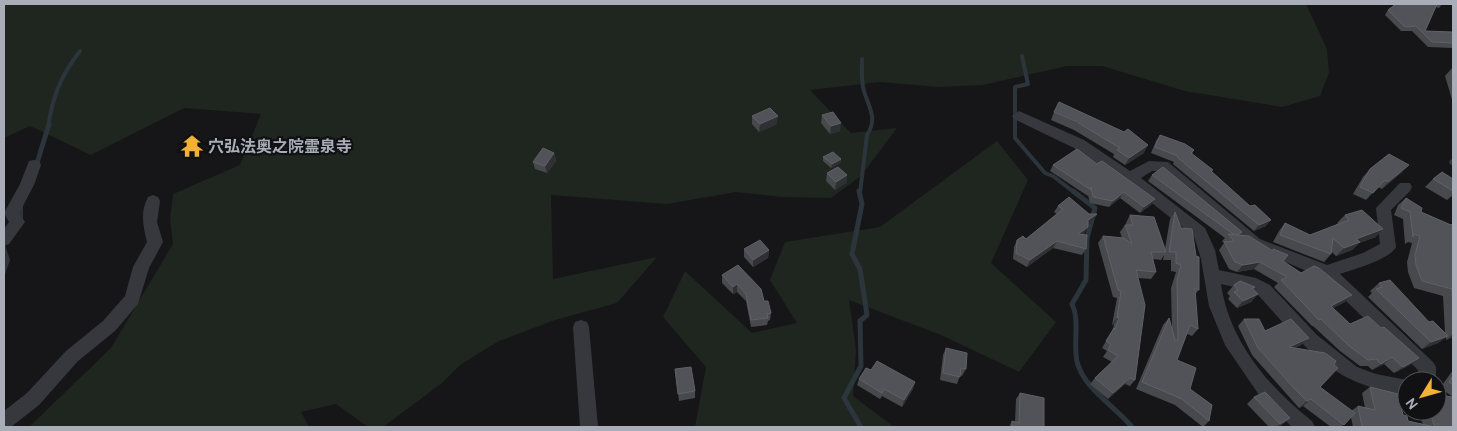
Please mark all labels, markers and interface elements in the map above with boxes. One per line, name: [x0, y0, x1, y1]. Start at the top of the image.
temple icon: 穴弘法奥之院霊泉寺: [179, 133, 205, 159]
place label: 穴弘法奥之院霊泉寺: [208, 138, 352, 158]
north arrow: [1397, 371, 1447, 421]
text: N: [1403, 394, 1423, 412]

